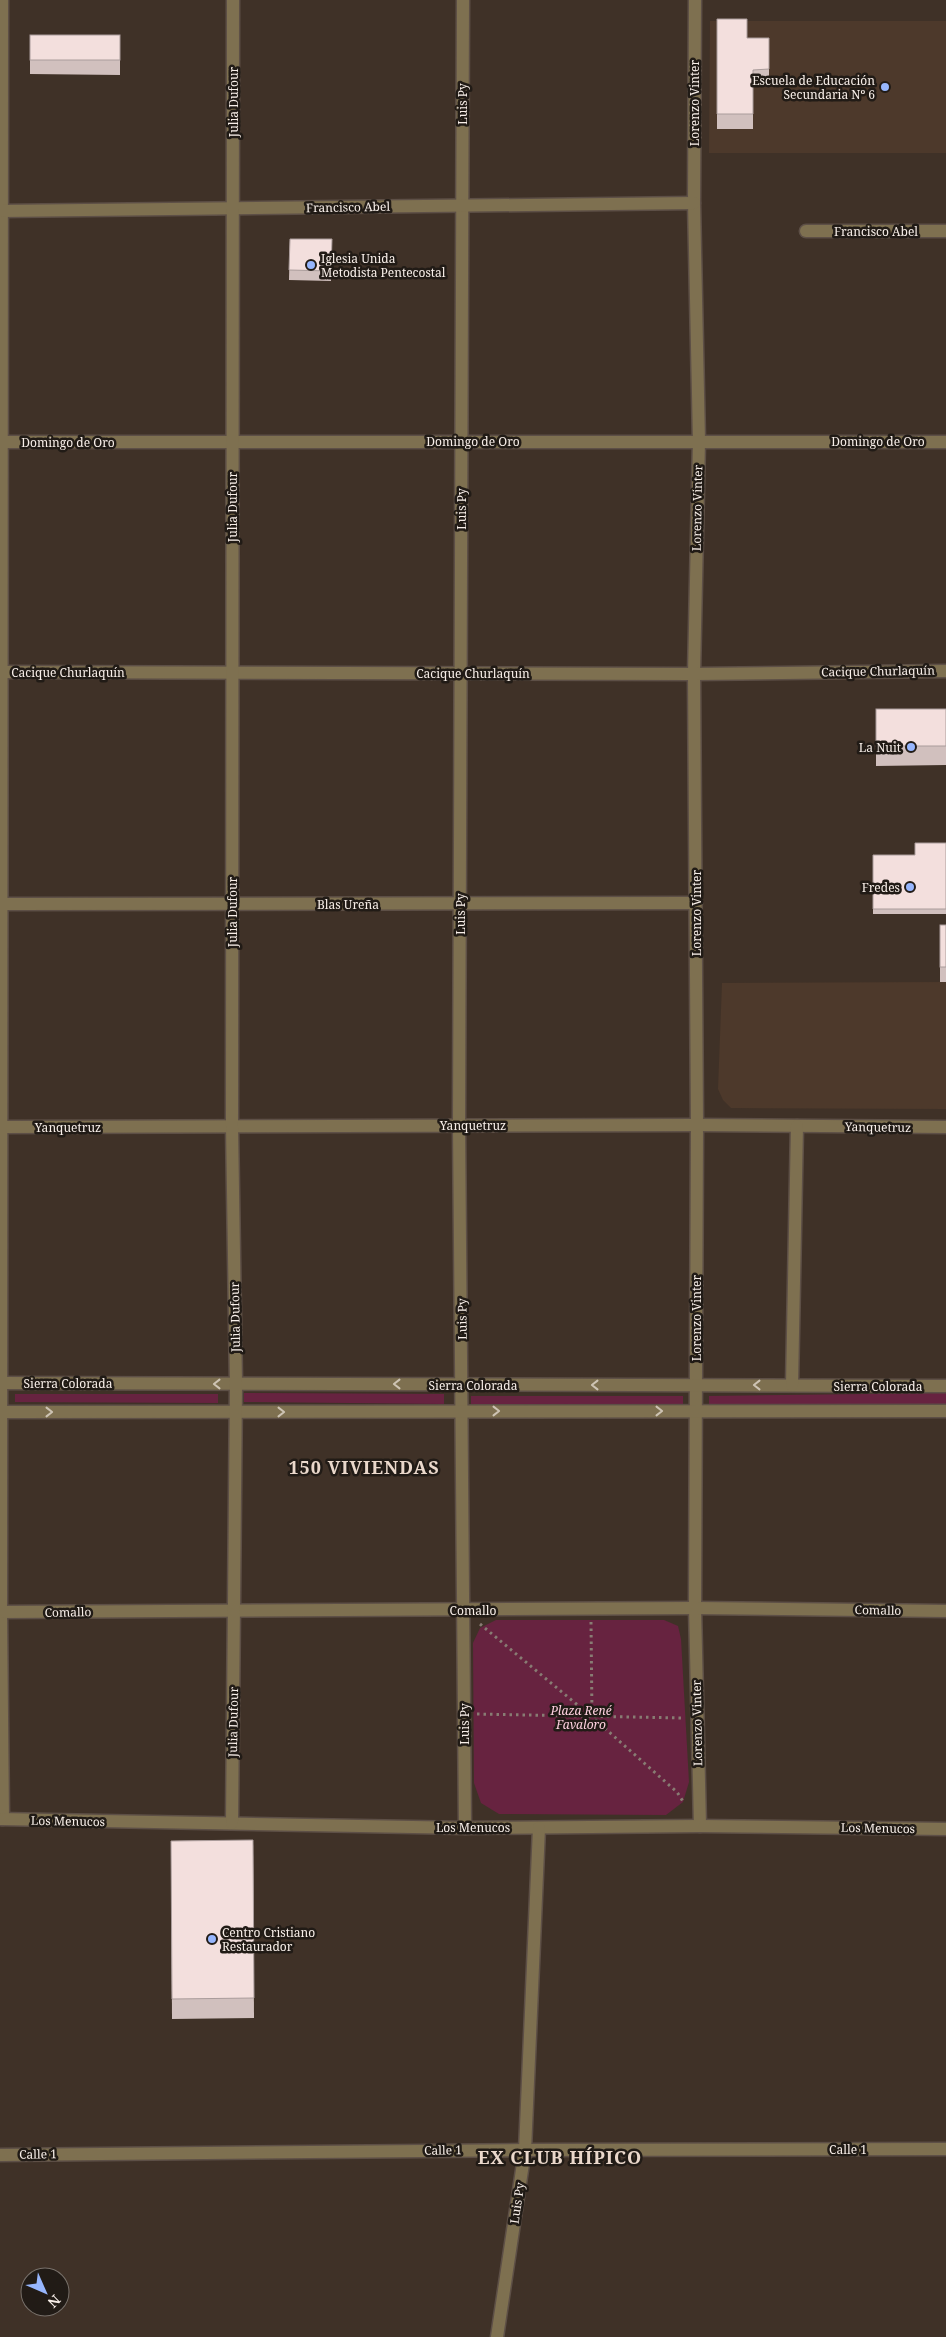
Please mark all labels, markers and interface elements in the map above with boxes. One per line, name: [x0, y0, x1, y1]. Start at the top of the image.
street label: Lorenzo Vinter: [686, 59, 703, 146]
street label: Julia Dufour: [225, 66, 242, 138]
place label: Escuela de Educación Secundaria Nº 6: [752, 72, 875, 103]
marker: Escuela de Educación Secundaria Nº 6: [879, 81, 891, 93]
street label: Luis Py: [454, 83, 471, 125]
street label: Francisco Abel: [306, 198, 390, 216]
street label: Francisco Abel: [834, 223, 918, 240]
place label: Iglesia Unida Metodista Pentecostal: [321, 250, 446, 281]
marker: Iglesia Unida Metodista Pentecostal: [305, 259, 317, 271]
street label: Domingo de Oro: [426, 433, 520, 450]
street label: Domingo de Oro: [831, 433, 925, 450]
street label: Domingo de Oro: [21, 434, 115, 451]
street label: Lorenzo Vinter: [688, 464, 706, 551]
street label: Julia Dufour: [224, 471, 241, 543]
street label: Luis Py: [453, 488, 470, 530]
street label: Cacique Churlaquín: [821, 662, 935, 680]
street label: Cacique Churlaquín: [11, 664, 125, 681]
street label: Cacique Churlaquín: [416, 665, 530, 682]
place label: La Nuit: [859, 739, 901, 756]
marker: La Nuit: [905, 741, 917, 753]
street label: Lorenzo Vinter: [688, 869, 705, 956]
street label: Julia Dufour: [224, 876, 241, 948]
place label: Fredes: [862, 879, 900, 896]
marker: Fredes: [904, 881, 916, 893]
street label: Luis Py: [452, 893, 469, 935]
street label: Blas Ureña: [317, 896, 379, 913]
street label: Yanquetruz: [439, 1117, 506, 1134]
street label: Yanquetruz: [844, 1118, 911, 1136]
street label: Yanquetruz: [34, 1119, 101, 1136]
street label: Lorenzo Vinter: [688, 1274, 705, 1361]
street label: Julia Dufour: [226, 1281, 244, 1353]
street label: Luis Py: [453, 1298, 471, 1340]
street label: Sierra Colorada: [24, 1375, 113, 1392]
street label: Sierra Colorada: [429, 1377, 518, 1394]
street label: Sierra Colorada: [834, 1378, 923, 1395]
one-way arrow: [213, 1379, 221, 1389]
one-way arrow: [393, 1379, 401, 1389]
one-way arrow: [591, 1380, 598, 1390]
one-way arrow: [753, 1380, 761, 1390]
one-way arrow: [492, 1406, 500, 1416]
one-way arrow: [655, 1406, 663, 1416]
one-way arrow: [45, 1407, 53, 1417]
one-way arrow: [278, 1407, 285, 1417]
district label: 150 VIVIENDAS: [288, 1455, 440, 1479]
street label: Comallo: [854, 1601, 902, 1619]
street label: Comallo: [450, 1602, 496, 1619]
street label: Comallo: [44, 1603, 92, 1621]
street label: Lorenzo Vinter: [688, 1679, 706, 1766]
street label: Julia Dufour: [224, 1686, 242, 1758]
park label: Plaza René Favaloro: [549, 1702, 613, 1733]
street label: Luis Py: [456, 1703, 473, 1745]
street label: Los Menucos: [31, 1812, 105, 1830]
street label: Los Menucos: [436, 1819, 510, 1836]
street label: Los Menucos: [841, 1819, 915, 1837]
place label: Centro Cristiano Restaurador: [222, 1924, 315, 1955]
marker: Centro Cristiano Restaurador: [206, 1933, 218, 1945]
street label: Calle 1: [424, 2141, 462, 2159]
street label: Calle 1: [829, 2141, 867, 2158]
street label: Calle 1: [19, 2145, 57, 2163]
district label: EX CLUB HÍPICO: [478, 2145, 642, 2169]
street label: Luis Py: [506, 2181, 528, 2225]
north arrow: [20, 2267, 70, 2317]
text: N: [44, 2291, 65, 2312]

